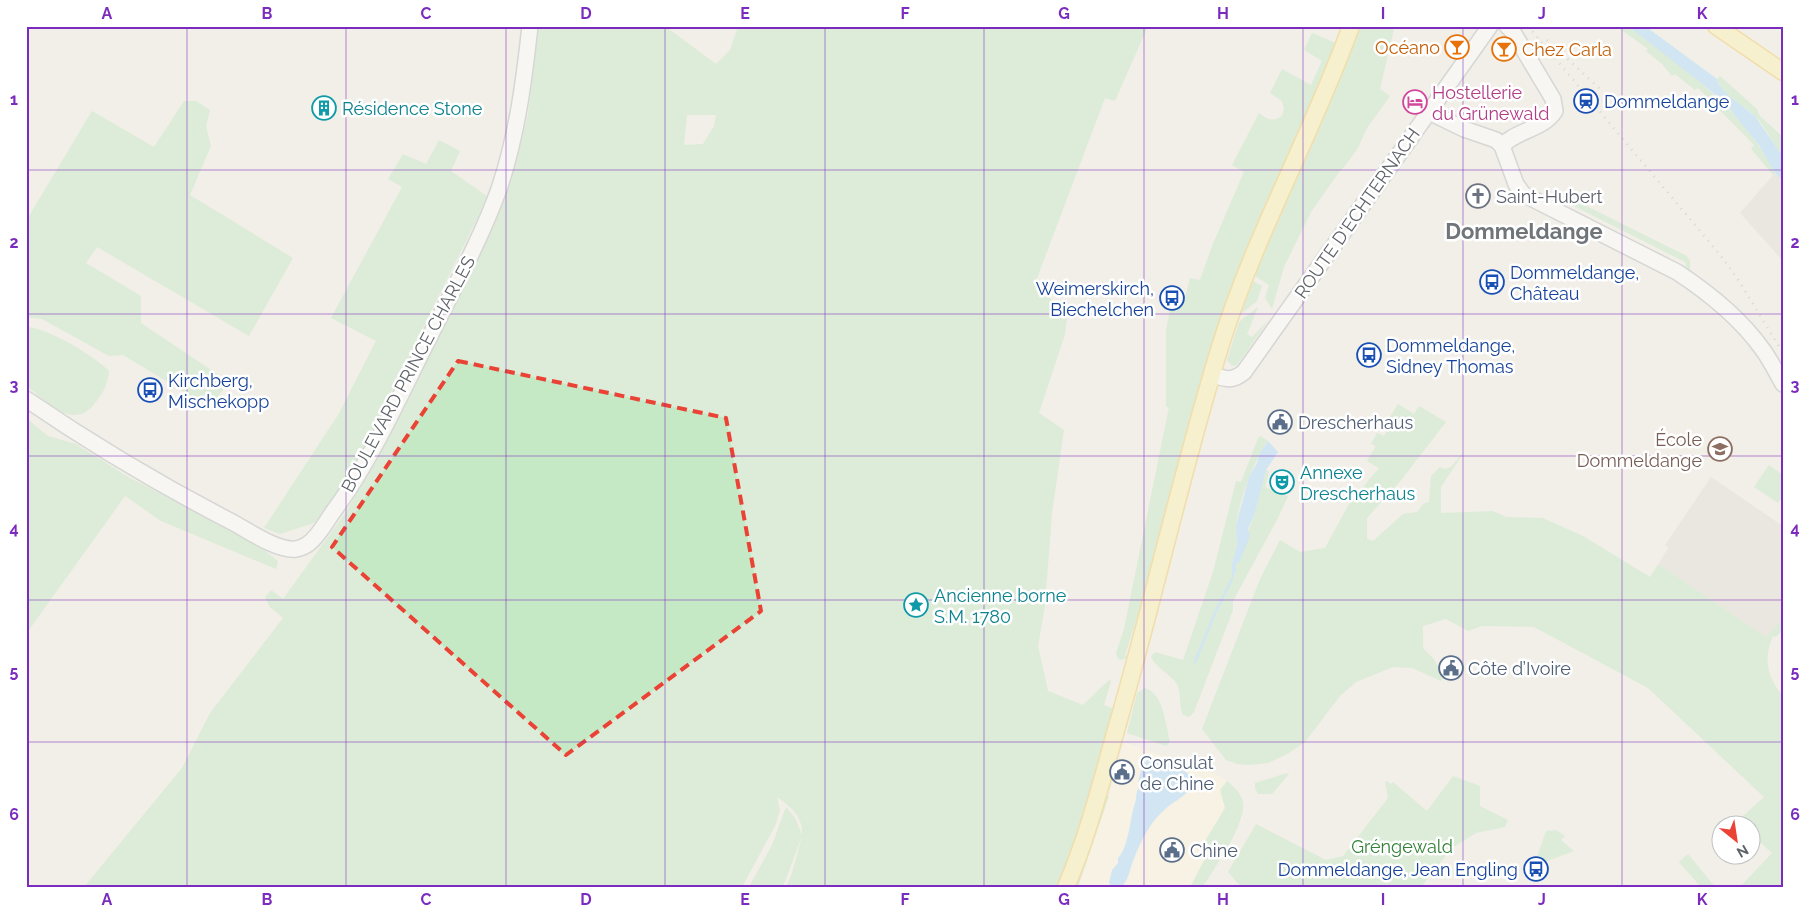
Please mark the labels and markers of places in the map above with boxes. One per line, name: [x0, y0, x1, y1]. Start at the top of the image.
bar icon: Océano: [1444, 34, 1470, 60]
bar icon: Chez Carla: [1491, 36, 1517, 62]
place label: Océano: [1375, 37, 1440, 58]
place label: Chez Carla: [1522, 39, 1612, 60]
place label: Hostellerie du Grünewald: [1432, 82, 1550, 124]
station icon: Dommeldange: [1573, 88, 1599, 114]
hotel icon: Hostellerie du Grünewald: [1402, 89, 1428, 115]
place label: Dommeldange: [1604, 91, 1730, 112]
building icon: Résidence Stone: [311, 95, 337, 121]
place label: Résidence Stone: [342, 98, 483, 119]
church icon: Saint-Hubert: [1465, 183, 1491, 209]
place label: Saint-Hubert: [1496, 186, 1603, 207]
place label: Dommeldange, Château: [1510, 262, 1639, 304]
bus stop icon: Dommeldange, Château: [1479, 269, 1505, 295]
place label: Weimerskirch, Biechelchen: [1036, 278, 1154, 320]
bus stop icon: Weimerskirch, Biechelchen: [1159, 285, 1185, 311]
place label: Dommeldange, Sidney Thomas: [1386, 335, 1515, 377]
bus stop icon: Dommeldange, Sidney Thomas: [1356, 342, 1382, 368]
place label: Kirchberg, Mischekopp: [168, 370, 269, 412]
bus stop icon: Kirchberg, Mischekopp: [137, 377, 163, 403]
public building icon: Drescherhaus: [1267, 409, 1293, 435]
place label: Drescherhaus: [1298, 412, 1413, 433]
place label: École Dommeldange: [1577, 428, 1702, 471]
school or university icon: École Dommeldange: [1707, 436, 1733, 462]
place label: Annexe Drescherhaus: [1300, 462, 1415, 504]
theatre icon: Annexe Drescherhaus: [1269, 469, 1295, 495]
place label: Ancienne borne S.M. 1780: [934, 585, 1067, 627]
place icon: Ancienne borne S.M. 1780: [903, 592, 929, 618]
public building icon: Côte d’Ivoire: [1438, 655, 1464, 681]
place label: Côte d’Ivoire: [1468, 658, 1571, 679]
place label: Consulat de Chine: [1140, 752, 1215, 794]
public building icon: Consulat de Chine: [1109, 759, 1135, 785]
public building icon: Chine: [1159, 837, 1185, 863]
place label: Chine: [1190, 840, 1238, 861]
bus stop icon: Dommeldange, Jean Engling: [1523, 856, 1549, 882]
place label: Dommeldange, Jean Engling: [1278, 859, 1518, 880]

